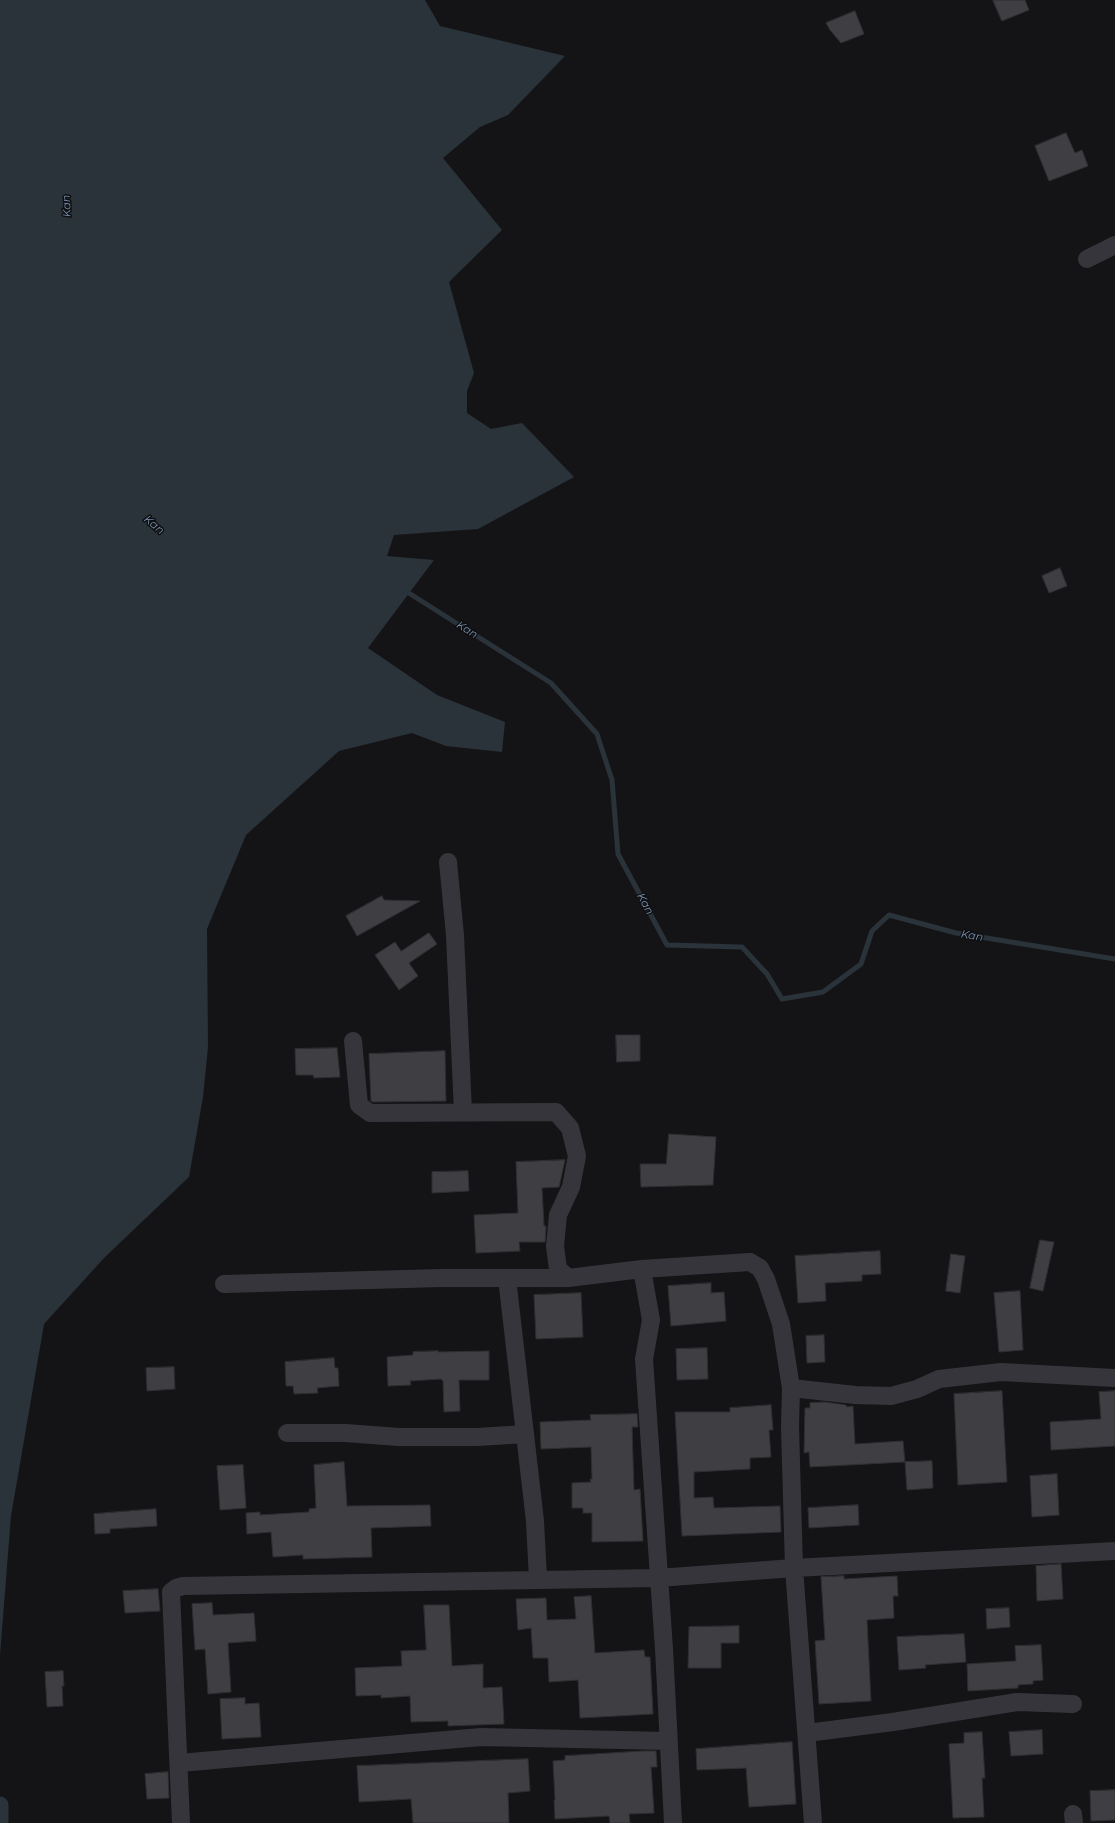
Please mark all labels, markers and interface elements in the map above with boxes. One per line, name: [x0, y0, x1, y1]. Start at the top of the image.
water label: Kan: [60, 194, 74, 218]
water label: Kan: [141, 513, 167, 537]
water label: Kan: [454, 618, 480, 642]
water label: Kan: [634, 891, 656, 917]
water label: Kan: [960, 928, 984, 944]

